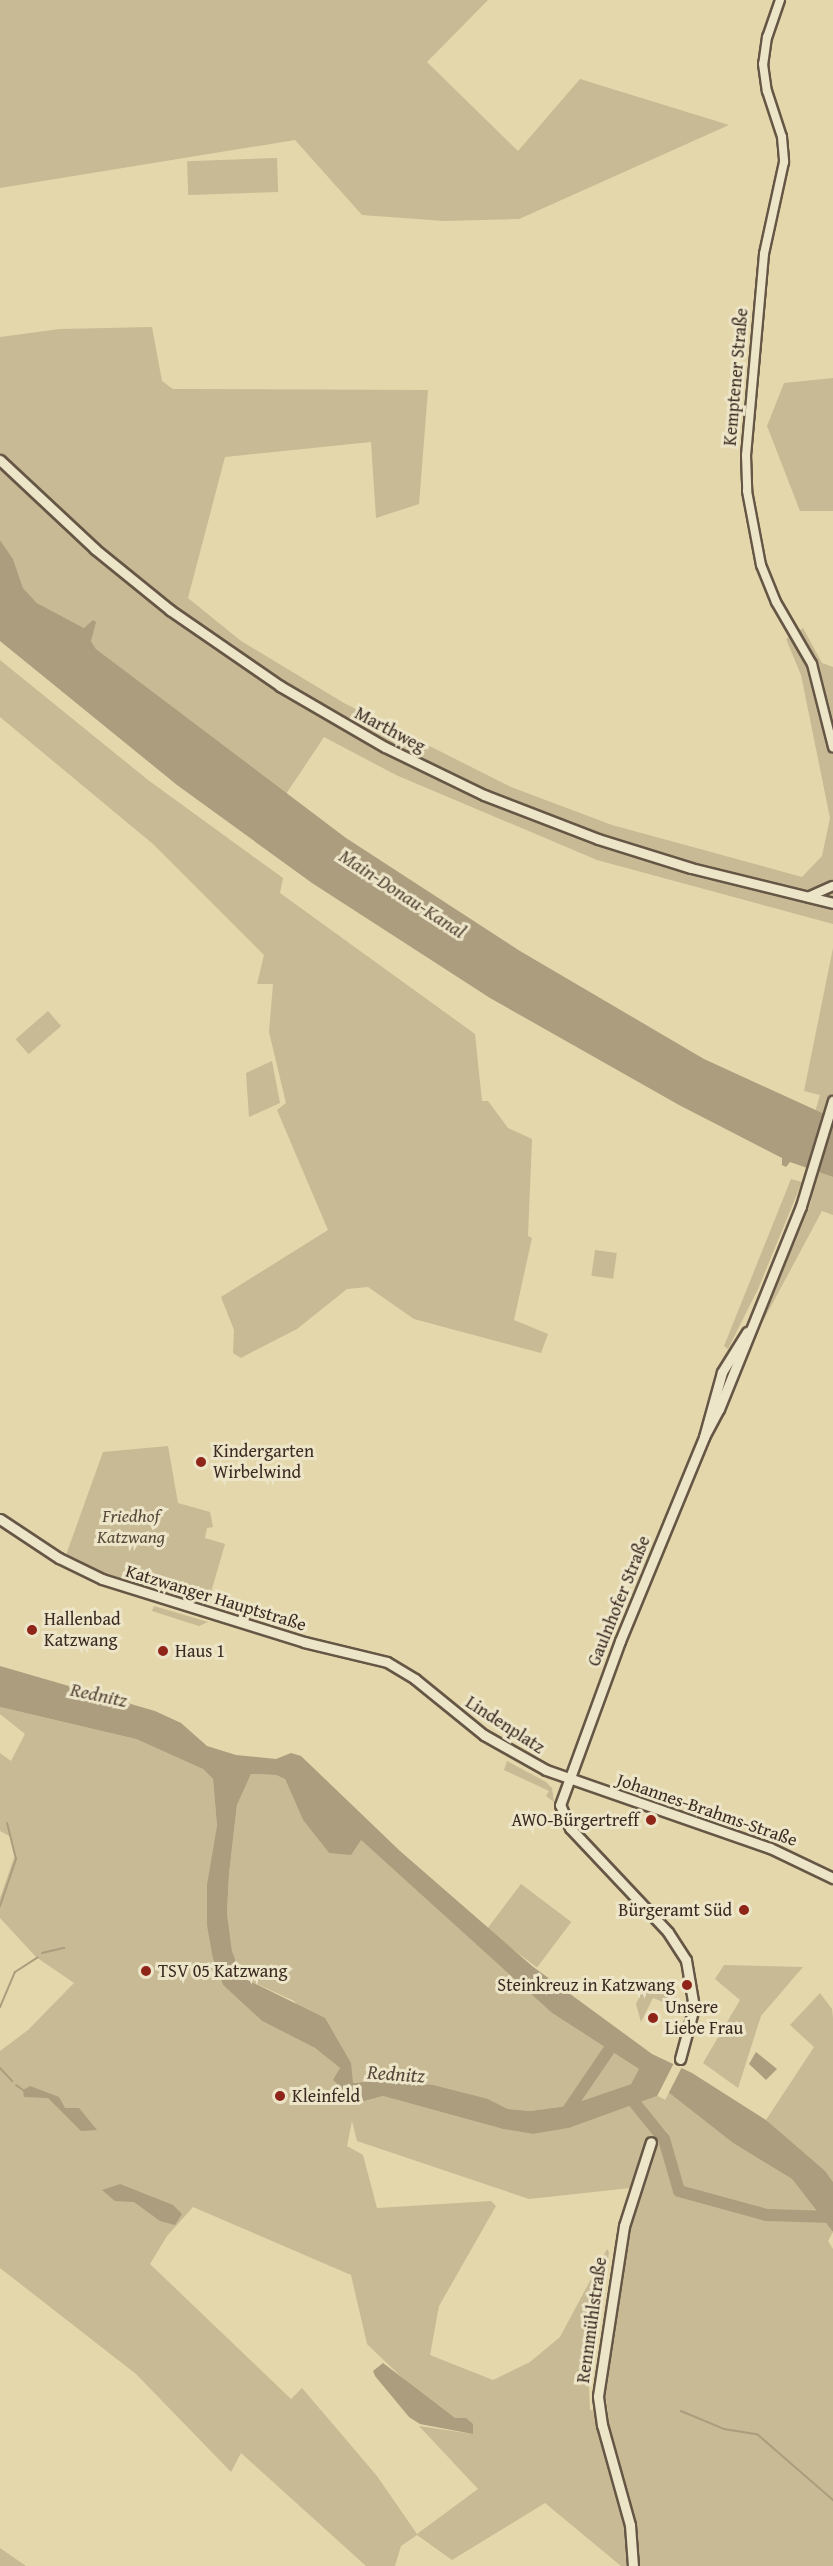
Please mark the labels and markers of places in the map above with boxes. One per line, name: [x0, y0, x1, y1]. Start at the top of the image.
place label: Kindergarten Wirbelwind: [213, 1441, 314, 1484]
marker: Kindergarten Wirbelwind: [194, 1455, 208, 1469]
place label: Hallenbad Katzwang: [44, 1609, 121, 1652]
marker: Hallenbad Katzwang: [25, 1623, 39, 1637]
place label: Haus 1: [175, 1640, 225, 1662]
marker: Haus 1: [156, 1644, 170, 1658]
place label: AWO-Bürgertreff: [511, 1809, 639, 1831]
marker: AWO-Bürgertreff: [644, 1813, 658, 1827]
place label: Bürgeramt Süd: [618, 1899, 732, 1921]
marker: Bürgeramt Süd: [737, 1903, 751, 1917]
place label: TSV 05 Katzwang: [158, 1960, 287, 1982]
marker: TSV 05 Katzwang: [139, 1964, 153, 1978]
place label: Steinkreuz in Katzwang: [497, 1974, 675, 1996]
marker: Steinkreuz in Katzwang: [680, 1978, 694, 1992]
place label: Unsere Liebe Frau: [665, 1997, 743, 2040]
marker: Unsere Liebe Frau: [646, 2011, 660, 2025]
place label: Kleinfeld: [292, 2085, 360, 2107]
marker: Kleinfeld: [273, 2089, 287, 2103]

